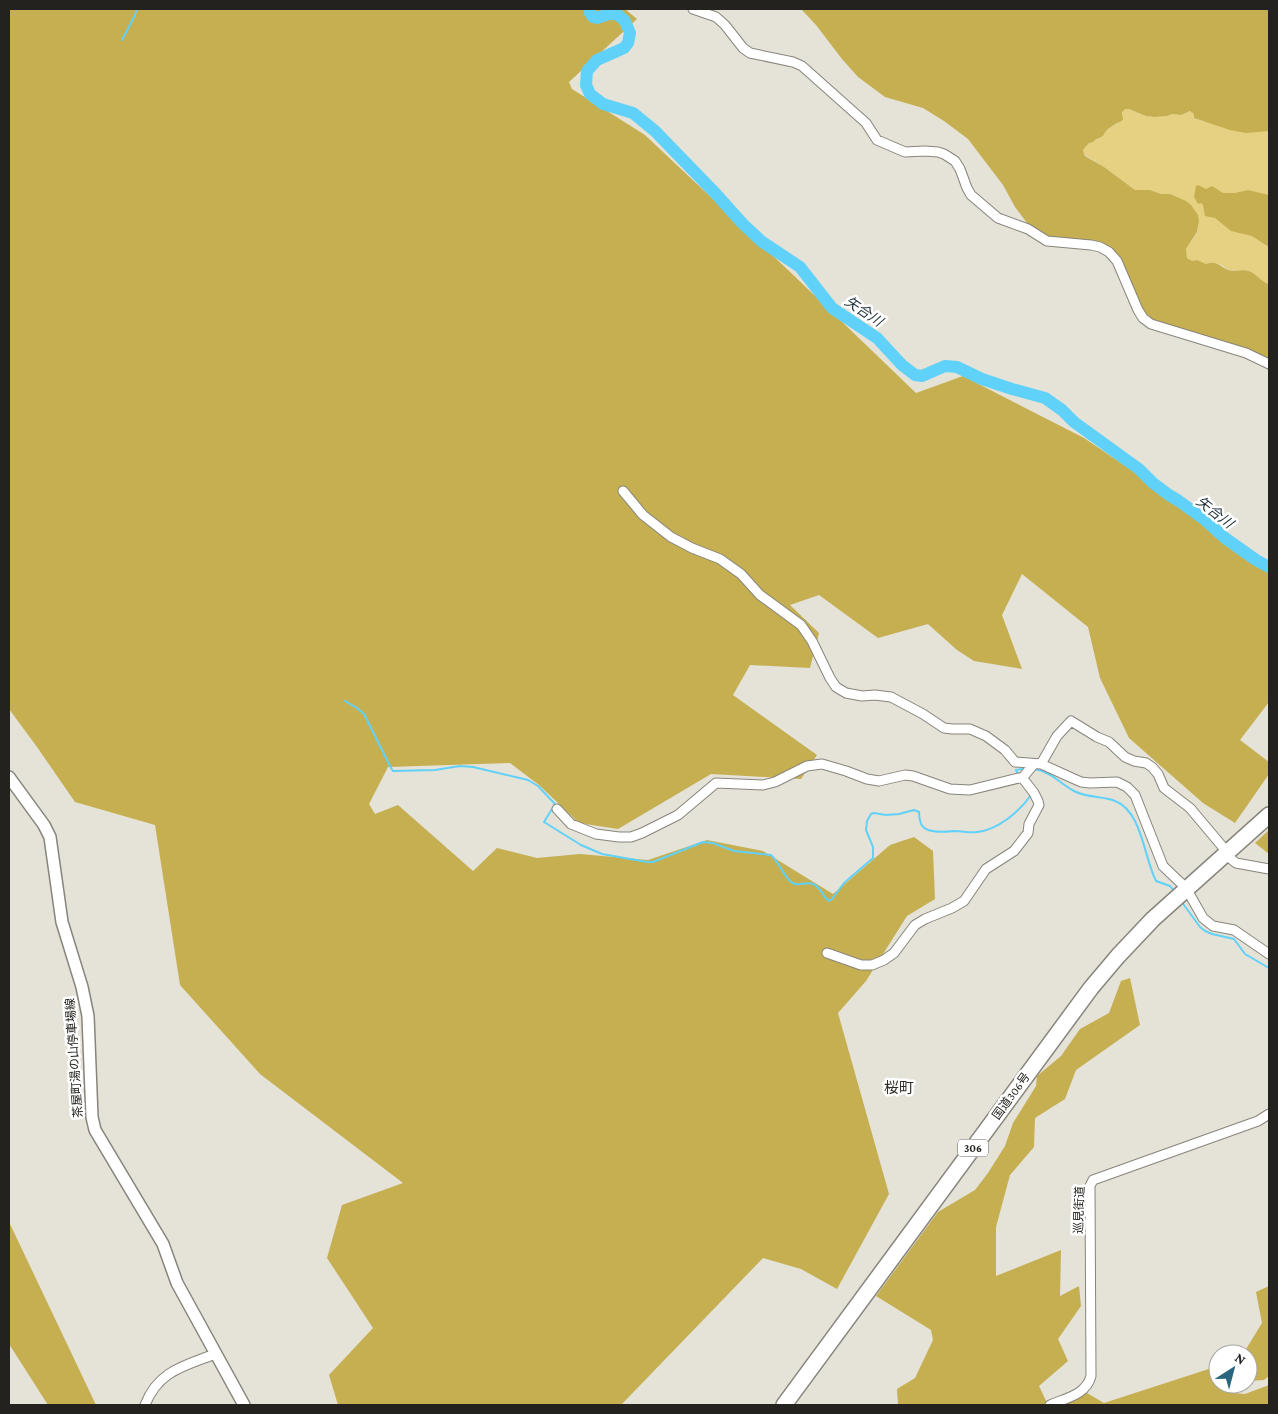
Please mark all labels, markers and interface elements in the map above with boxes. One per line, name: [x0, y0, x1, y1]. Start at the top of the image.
water label: 矢合川: [842, 293, 888, 330]
water label: 矢合川: [1194, 493, 1238, 532]
street label: 茶屋町湯の山停車場線: [63, 998, 85, 1118]
street label: 国道306号: [989, 1070, 1033, 1122]
district label: 桜町: [884, 1080, 914, 1096]
road number: 306: [958, 1140, 988, 1156]
street label: 巡見街道: [1071, 1186, 1087, 1234]
north arrow: [1208, 1344, 1258, 1394]
text: N: [1232, 1349, 1250, 1368]

